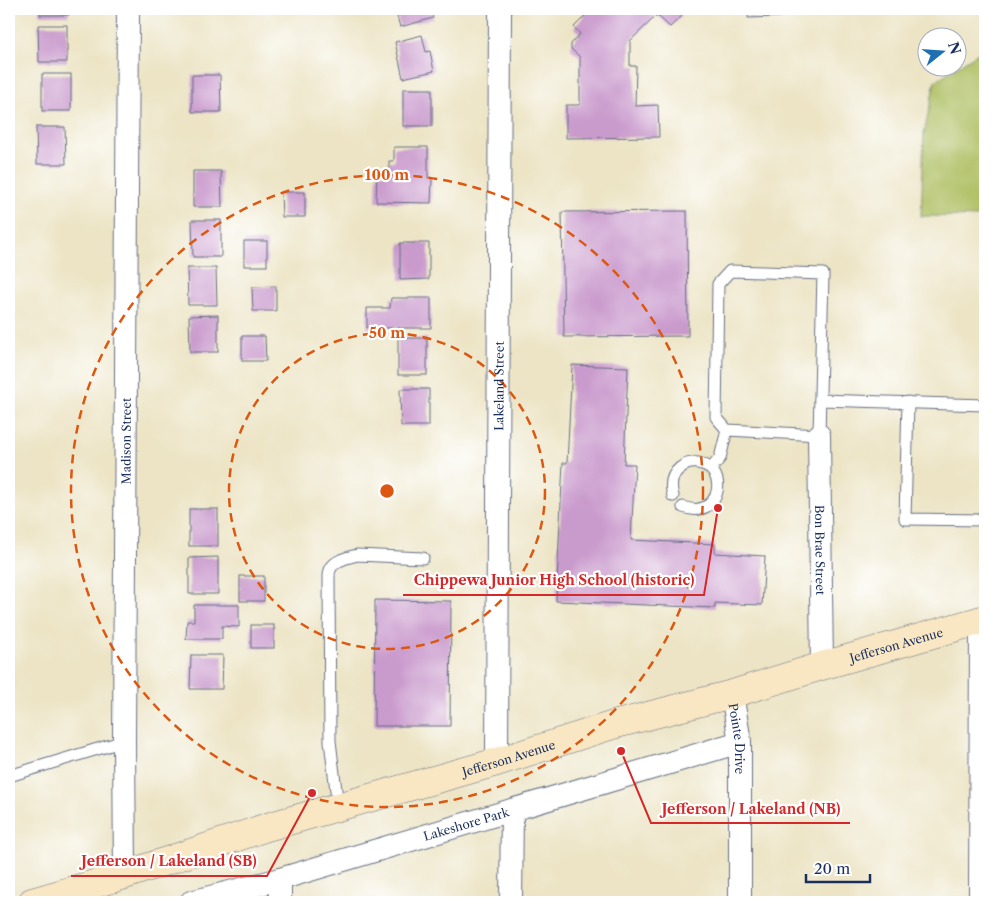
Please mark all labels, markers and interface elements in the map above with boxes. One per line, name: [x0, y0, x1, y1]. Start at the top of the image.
north arrow: [916, 28, 966, 78]
text: N: [944, 40, 965, 57]
text: 100 m: [365, 165, 409, 184]
text: 50 m: [369, 323, 405, 342]
street label: Lakeland Street: [491, 340, 506, 431]
street label: Madison Street: [118, 397, 133, 484]
centre of rings: [378, 482, 396, 500]
street label: Bon Brae Street: [812, 505, 829, 596]
callout: Chippewa Junior High School (historic): [403, 566, 704, 595]
text: Chippewa Junior High School (historic): [414, 571, 694, 589]
street label: Jefferson Avenue: [846, 624, 945, 666]
street label: Pointe Drive: [726, 702, 748, 774]
street label: Jefferson Avenue: [458, 736, 557, 780]
callout: Jefferson / Lakeland (NB): [651, 794, 850, 823]
text: Jefferson / Lakeland (NB): [659, 800, 840, 818]
street label: Lakeshore Park: [421, 803, 512, 843]
callout: Jefferson / Lakeland (SB): [71, 847, 267, 876]
scale bar: [806, 851, 870, 883]
text: Jefferson / Lakeland (SB): [78, 852, 257, 870]
text: 20 m: [814, 859, 850, 878]

